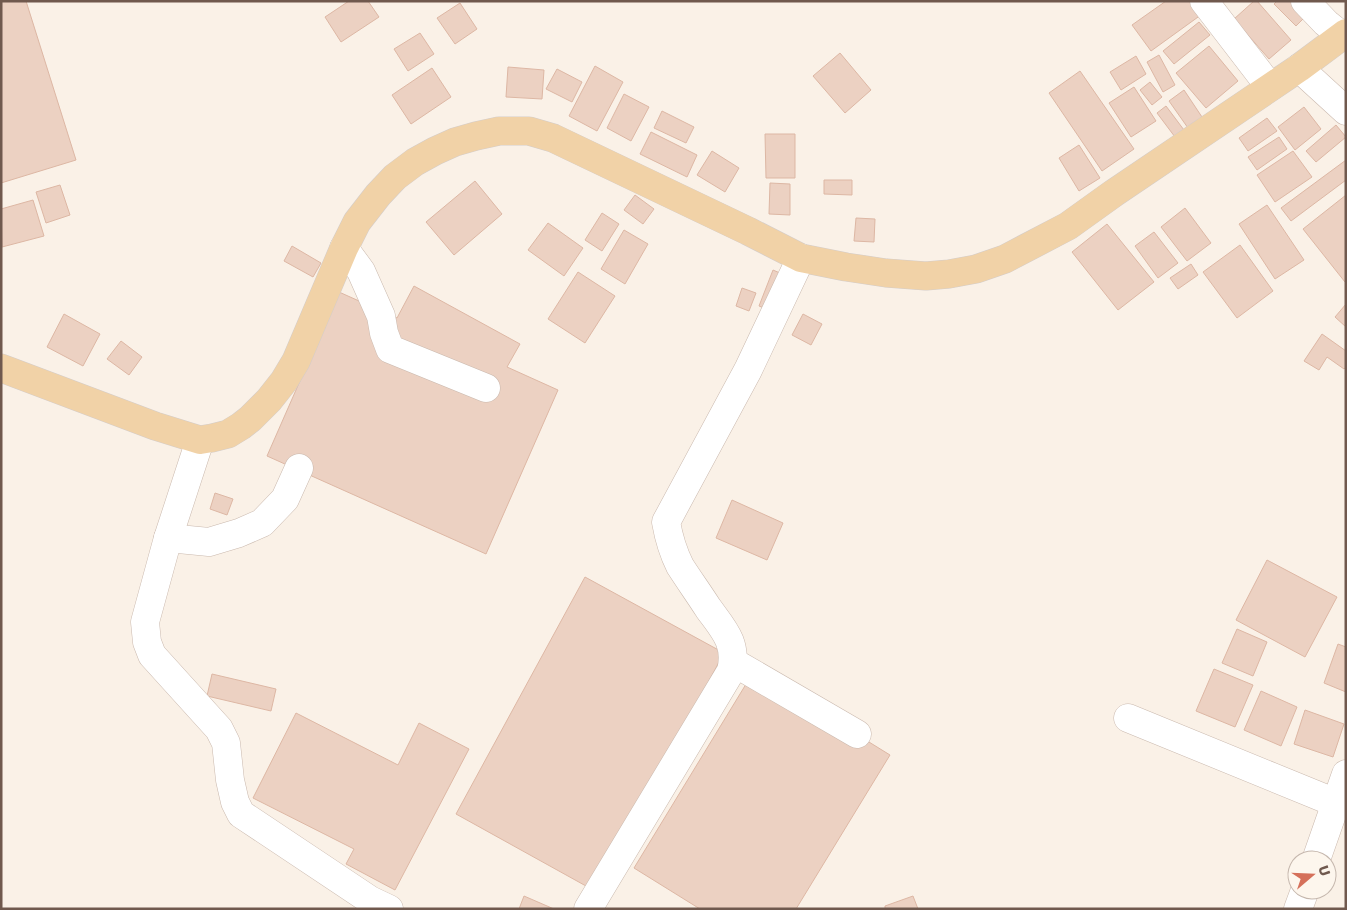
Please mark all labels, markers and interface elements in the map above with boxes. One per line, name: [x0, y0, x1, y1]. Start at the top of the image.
north arrow: [1287, 850, 1337, 900]
text: U: [1314, 863, 1334, 878]

